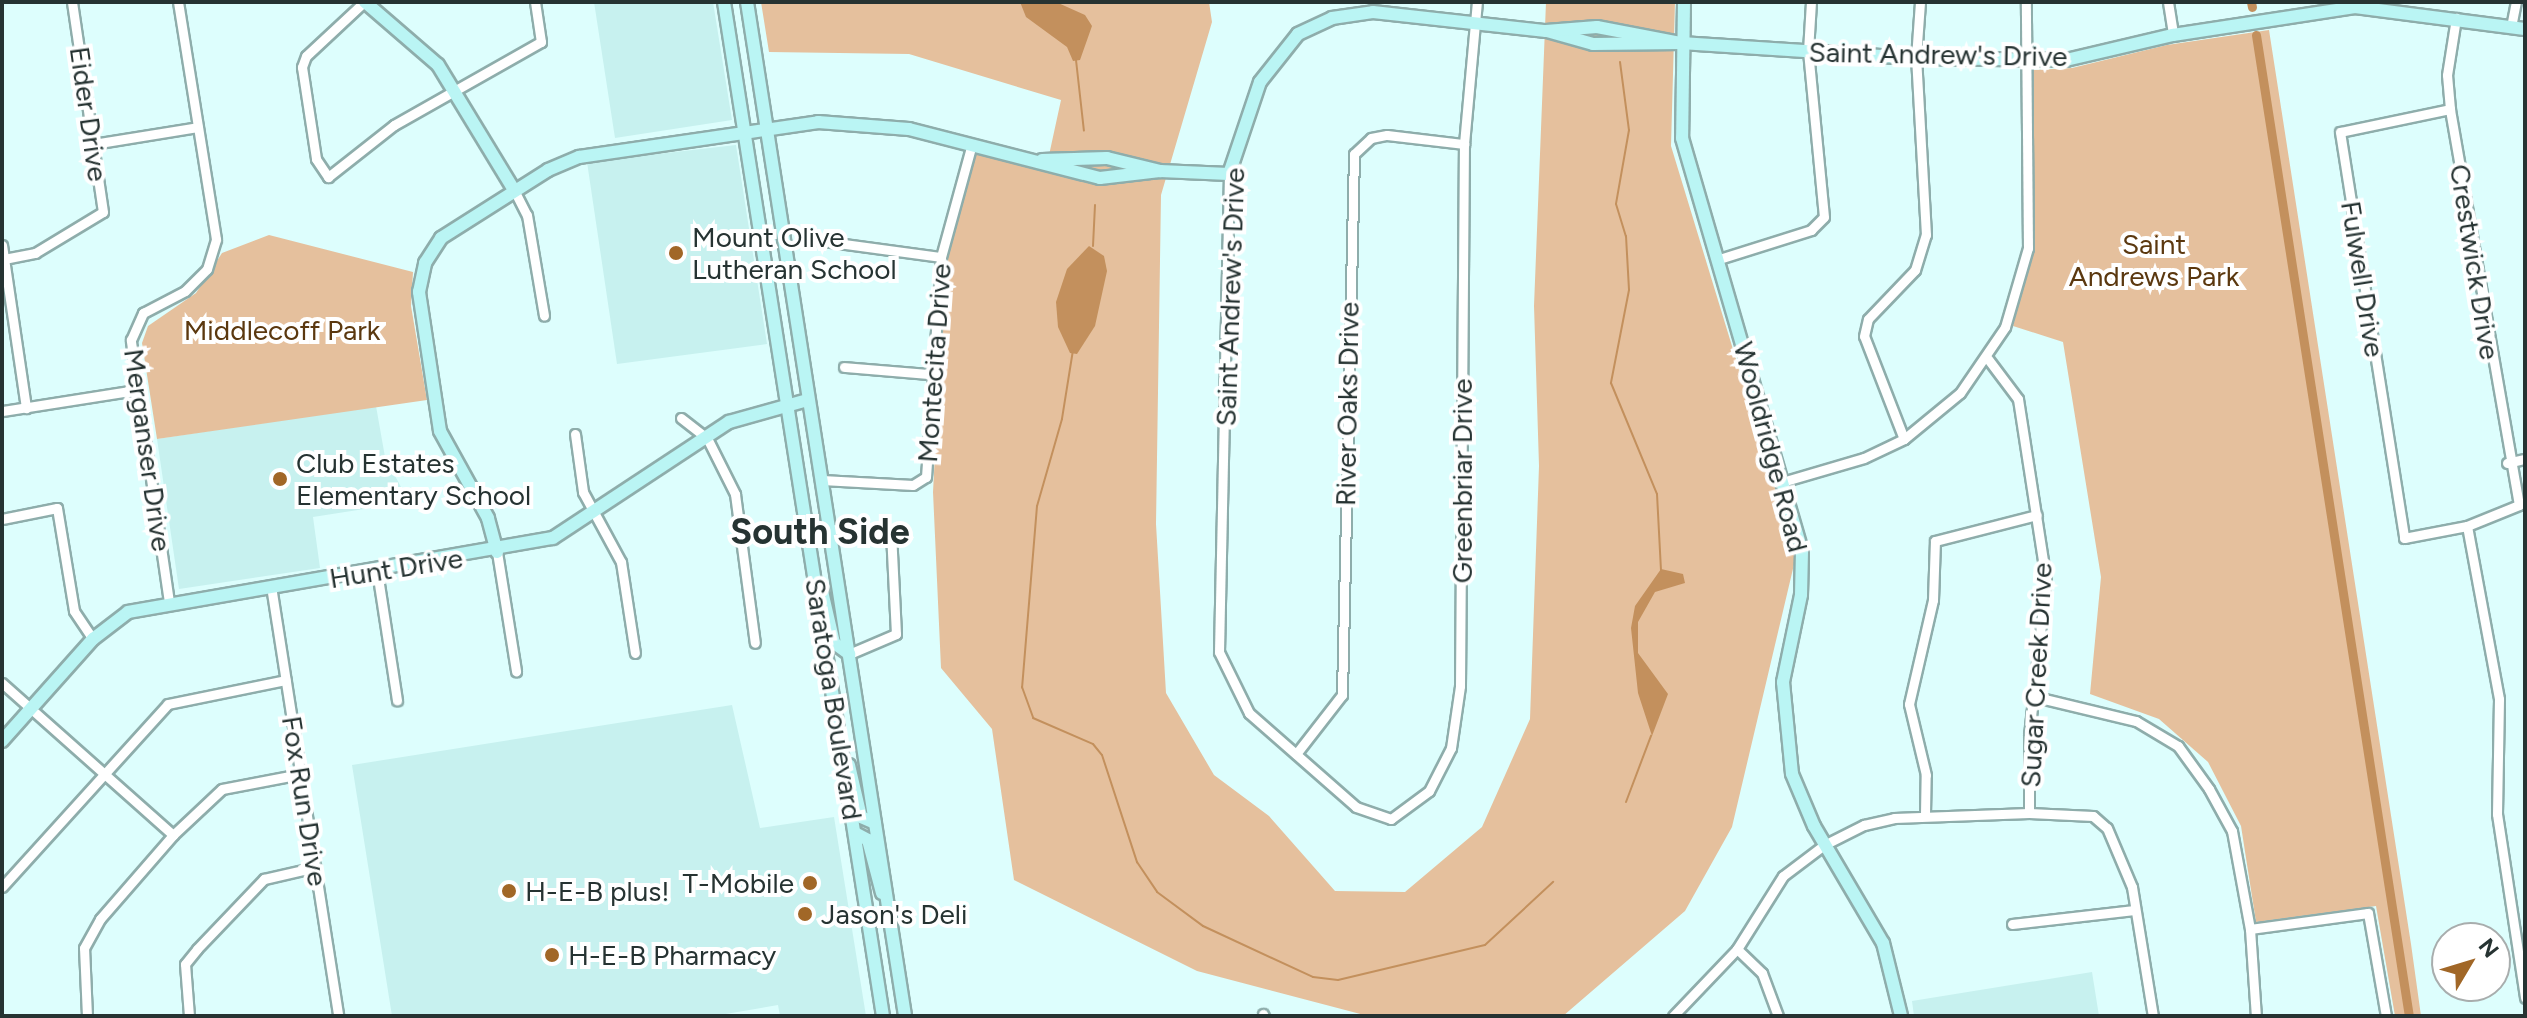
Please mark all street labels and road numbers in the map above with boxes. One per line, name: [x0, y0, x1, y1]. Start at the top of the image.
street label: Saint Andrew's Drive: [1808, 35, 2068, 73]
street label: Eider Drive: [63, 44, 115, 184]
street label: Crestwick Drive: [2443, 162, 2507, 362]
street label: Saint Andrew's Drive: [1209, 167, 1251, 427]
street label: Fulwell Drive: [2334, 199, 2392, 359]
street label: Montecita Drive: [910, 262, 958, 464]
street label: River Oaks Drive: [1328, 302, 1366, 506]
street label: Wooldridge Road: [1727, 338, 1815, 556]
street label: Merganser Drive: [117, 347, 179, 553]
street label: Greenbriar Drive: [1445, 379, 1479, 583]
street label: Hunt Drive: [327, 541, 465, 595]
street label: Sugar Creek Drive: [2013, 562, 2059, 788]
street label: Saratoga Boulevard: [798, 576, 870, 822]
street label: Fox Run Drive: [275, 714, 335, 888]

